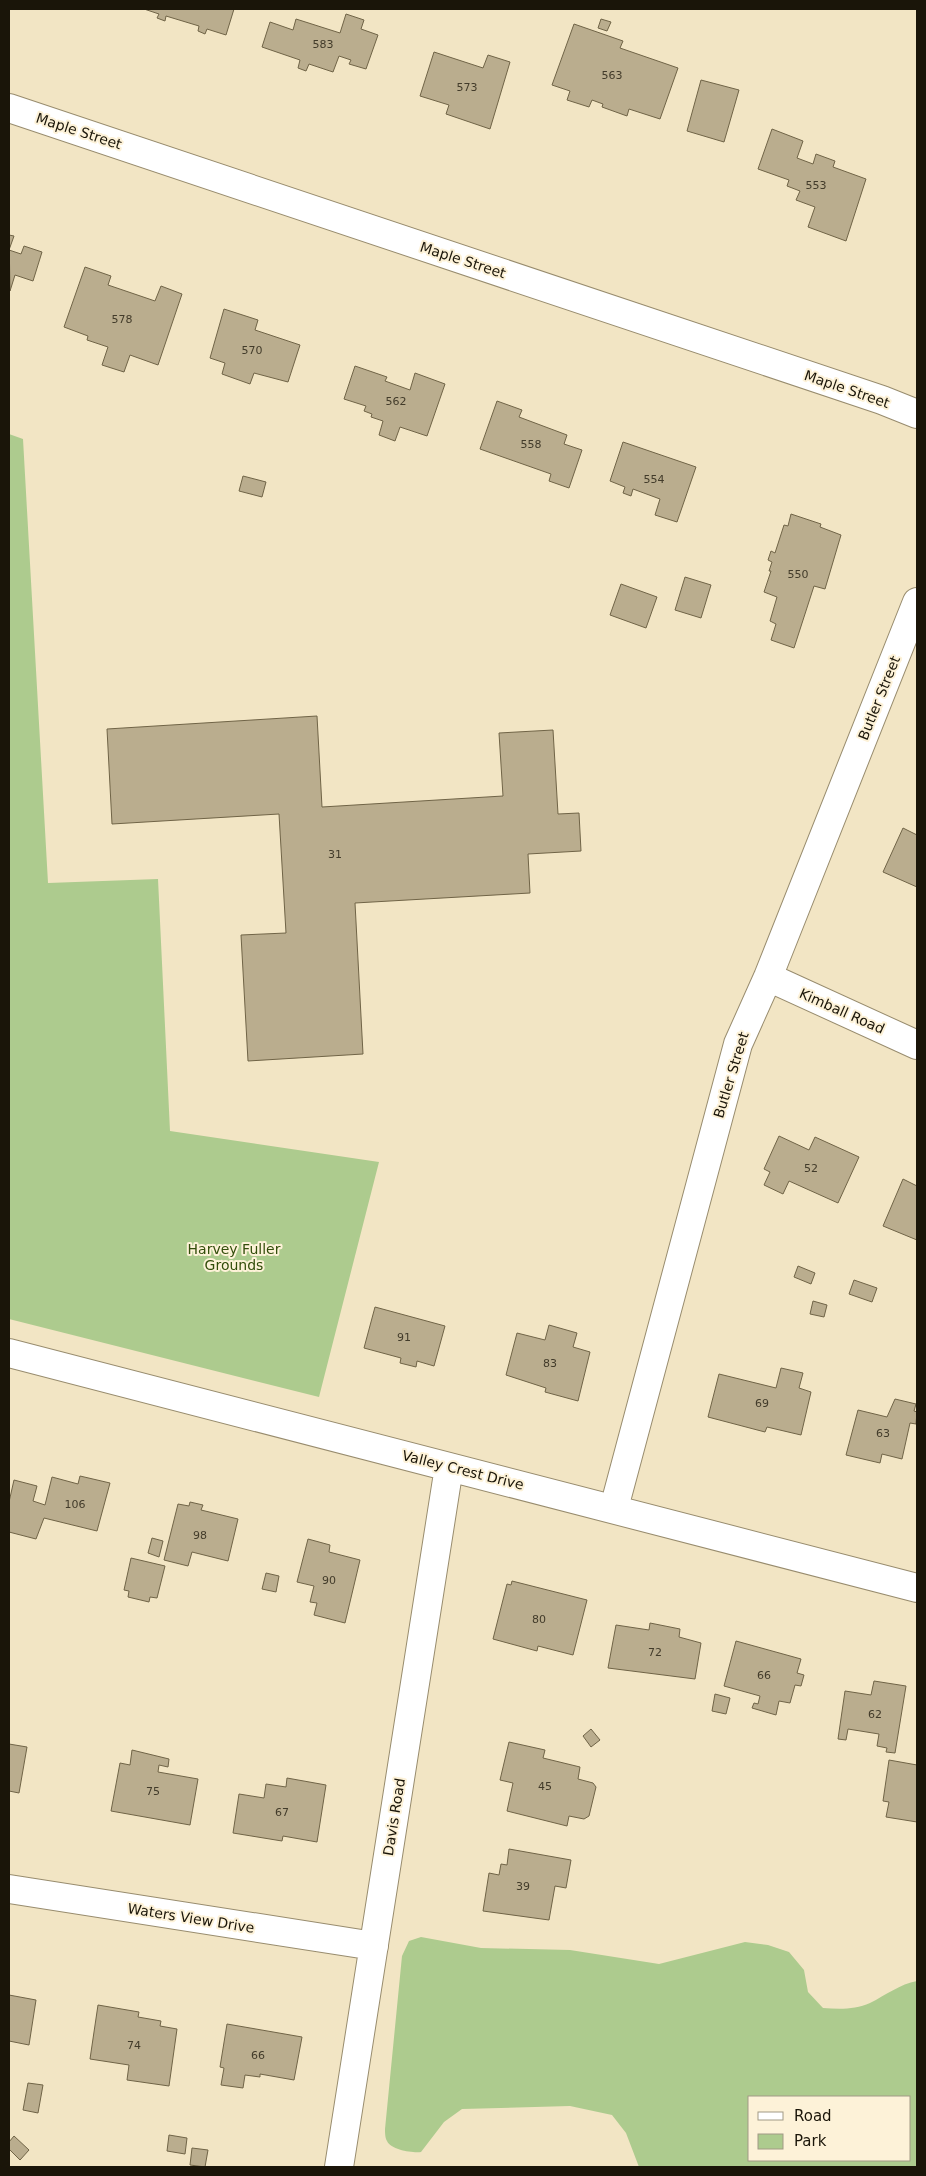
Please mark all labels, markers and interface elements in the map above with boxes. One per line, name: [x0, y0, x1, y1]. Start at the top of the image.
house number: 583: [313, 38, 334, 51]
house number: 563: [602, 69, 623, 82]
house number: 573: [457, 81, 478, 94]
street label: Maple Street: [34, 110, 124, 153]
house number: 553: [806, 179, 827, 192]
street label: Maple Street: [418, 239, 508, 282]
house number: 578: [112, 313, 133, 326]
house number: 570: [242, 344, 263, 357]
street label: Maple Street: [802, 367, 892, 411]
house number: 562: [386, 395, 407, 408]
house number: 558: [521, 438, 542, 451]
house number: 554: [644, 473, 665, 486]
house number: 550: [788, 568, 809, 581]
street label: Butler Street: [855, 653, 903, 742]
house number: 31: [328, 848, 342, 861]
street label: Kimball Road: [797, 985, 887, 1037]
street label: Butler Street: [710, 1030, 752, 1120]
house number: 52: [804, 1162, 818, 1175]
park label: Harvey Fuller Grounds: [188, 1241, 281, 1273]
house number: 91: [397, 1331, 411, 1344]
house number: 83: [543, 1357, 557, 1370]
house number: 69: [755, 1397, 769, 1410]
house number: 63: [876, 1427, 890, 1440]
street label: Valley Crest Drive: [401, 1447, 525, 1493]
house number: 106: [65, 1498, 86, 1511]
house number: 98: [193, 1529, 207, 1542]
house number: 90: [322, 1574, 336, 1587]
house number: 80: [532, 1613, 546, 1626]
house number: 72: [648, 1646, 662, 1659]
house number: 66: [757, 1669, 771, 1682]
house number: 62: [868, 1708, 882, 1721]
street label: Davis Road: [380, 1777, 408, 1857]
house number: 45: [538, 1780, 552, 1793]
house number: 75: [146, 1785, 160, 1798]
house number: 67: [275, 1806, 289, 1819]
house number: 39: [516, 1880, 530, 1893]
street label: Waters View Drive: [126, 1900, 256, 1936]
house number: 74: [127, 2039, 141, 2052]
house number: 66: [251, 2049, 265, 2062]
legend: [748, 2096, 911, 2161]
text: Road: [794, 2107, 832, 2125]
text: Park: [794, 2132, 827, 2150]

